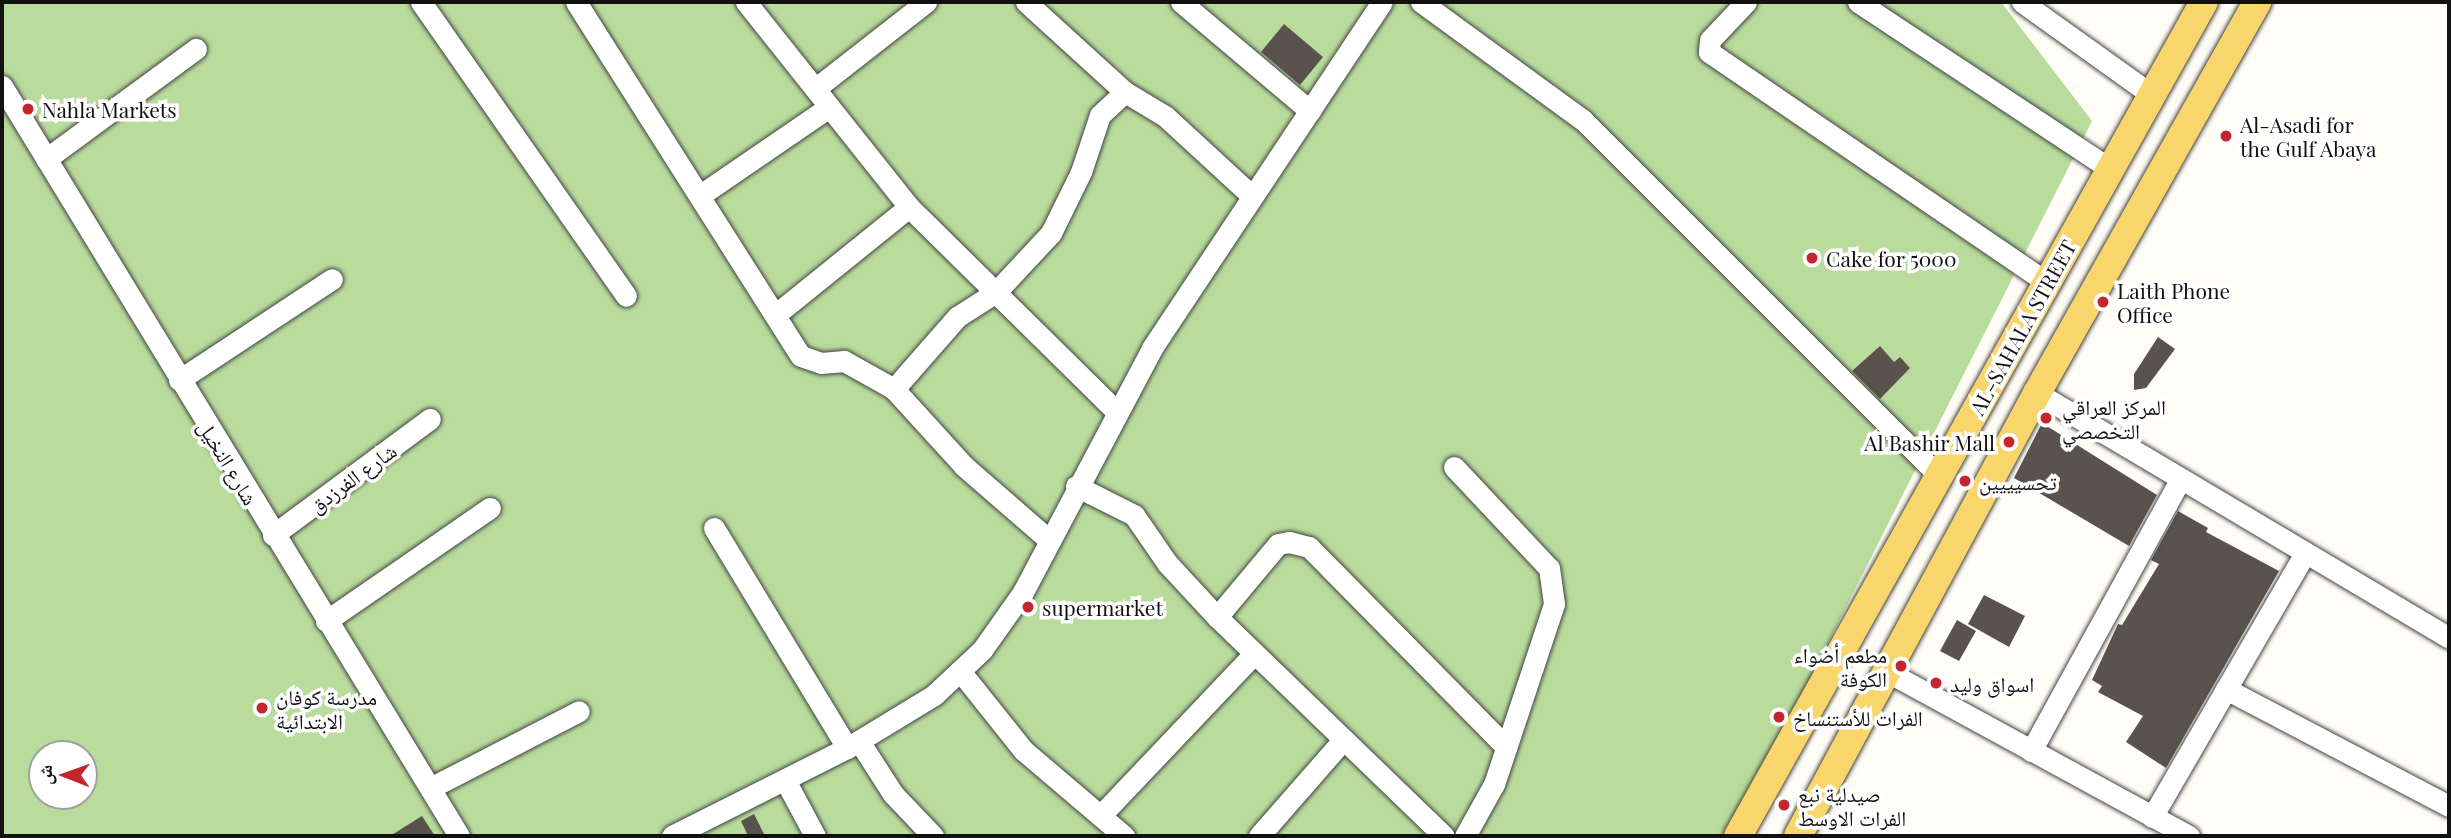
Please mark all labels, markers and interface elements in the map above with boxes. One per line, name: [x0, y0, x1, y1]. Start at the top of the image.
place label: Nahla Markets: [42, 96, 177, 122]
marker: Nahla Markets: [20, 101, 36, 117]
place label: Al-Asadi for the Gulf Abaya: [2240, 111, 2377, 161]
marker: Al-Asadi for the Gulf Abaya: [2218, 128, 2234, 144]
street label: AL-SAHALA STREET: [1964, 235, 2080, 419]
place label: Cake for 5000: [1826, 245, 1957, 271]
marker: Cake for 5000: [1804, 250, 1820, 266]
place label: Laith Phone Office: [2117, 277, 2230, 327]
marker: Laith Phone Office: [2095, 294, 2111, 310]
place label: المركز العراقي التخصصي: [2062, 393, 2166, 443]
marker: المركز العراقي التخصصي: [2036, 408, 2056, 428]
street label: شارع النخيل: [194, 415, 264, 509]
place label: Al Bashir Mall: [1864, 429, 1995, 455]
marker: Al Bashir Mall: [2001, 434, 2017, 450]
street label: شارع الفرزدق: [303, 437, 401, 517]
place label: تحسيييين: [1979, 468, 2057, 494]
marker: تحسيييين: [1957, 473, 1973, 489]
place label: supermarket: [1042, 594, 1163, 620]
marker: supermarket: [1020, 599, 1036, 615]
place label: مطعم أضواء الكوفة: [1794, 641, 1887, 691]
marker: مطعم أضواء الكوفة: [1893, 658, 1909, 674]
place label: اسواق وليد: [1950, 670, 2034, 696]
marker: اسواق وليد: [1928, 675, 1944, 691]
place label: مدرسة كوفان الابتدائية: [276, 683, 377, 733]
marker: مدرسة كوفان الابتدائية: [254, 700, 270, 716]
place label: الفرات للأستنساخ: [1793, 704, 1923, 730]
marker: الفرات للأستنساخ: [1771, 709, 1787, 725]
north arrow: [28, 740, 98, 810]
text: ش: [31, 764, 57, 785]
place label: صيدلية نبع الفرات الاوسط: [1798, 780, 1906, 830]
marker: صيدلية نبع الفرات الاوسط: [1776, 797, 1792, 813]

